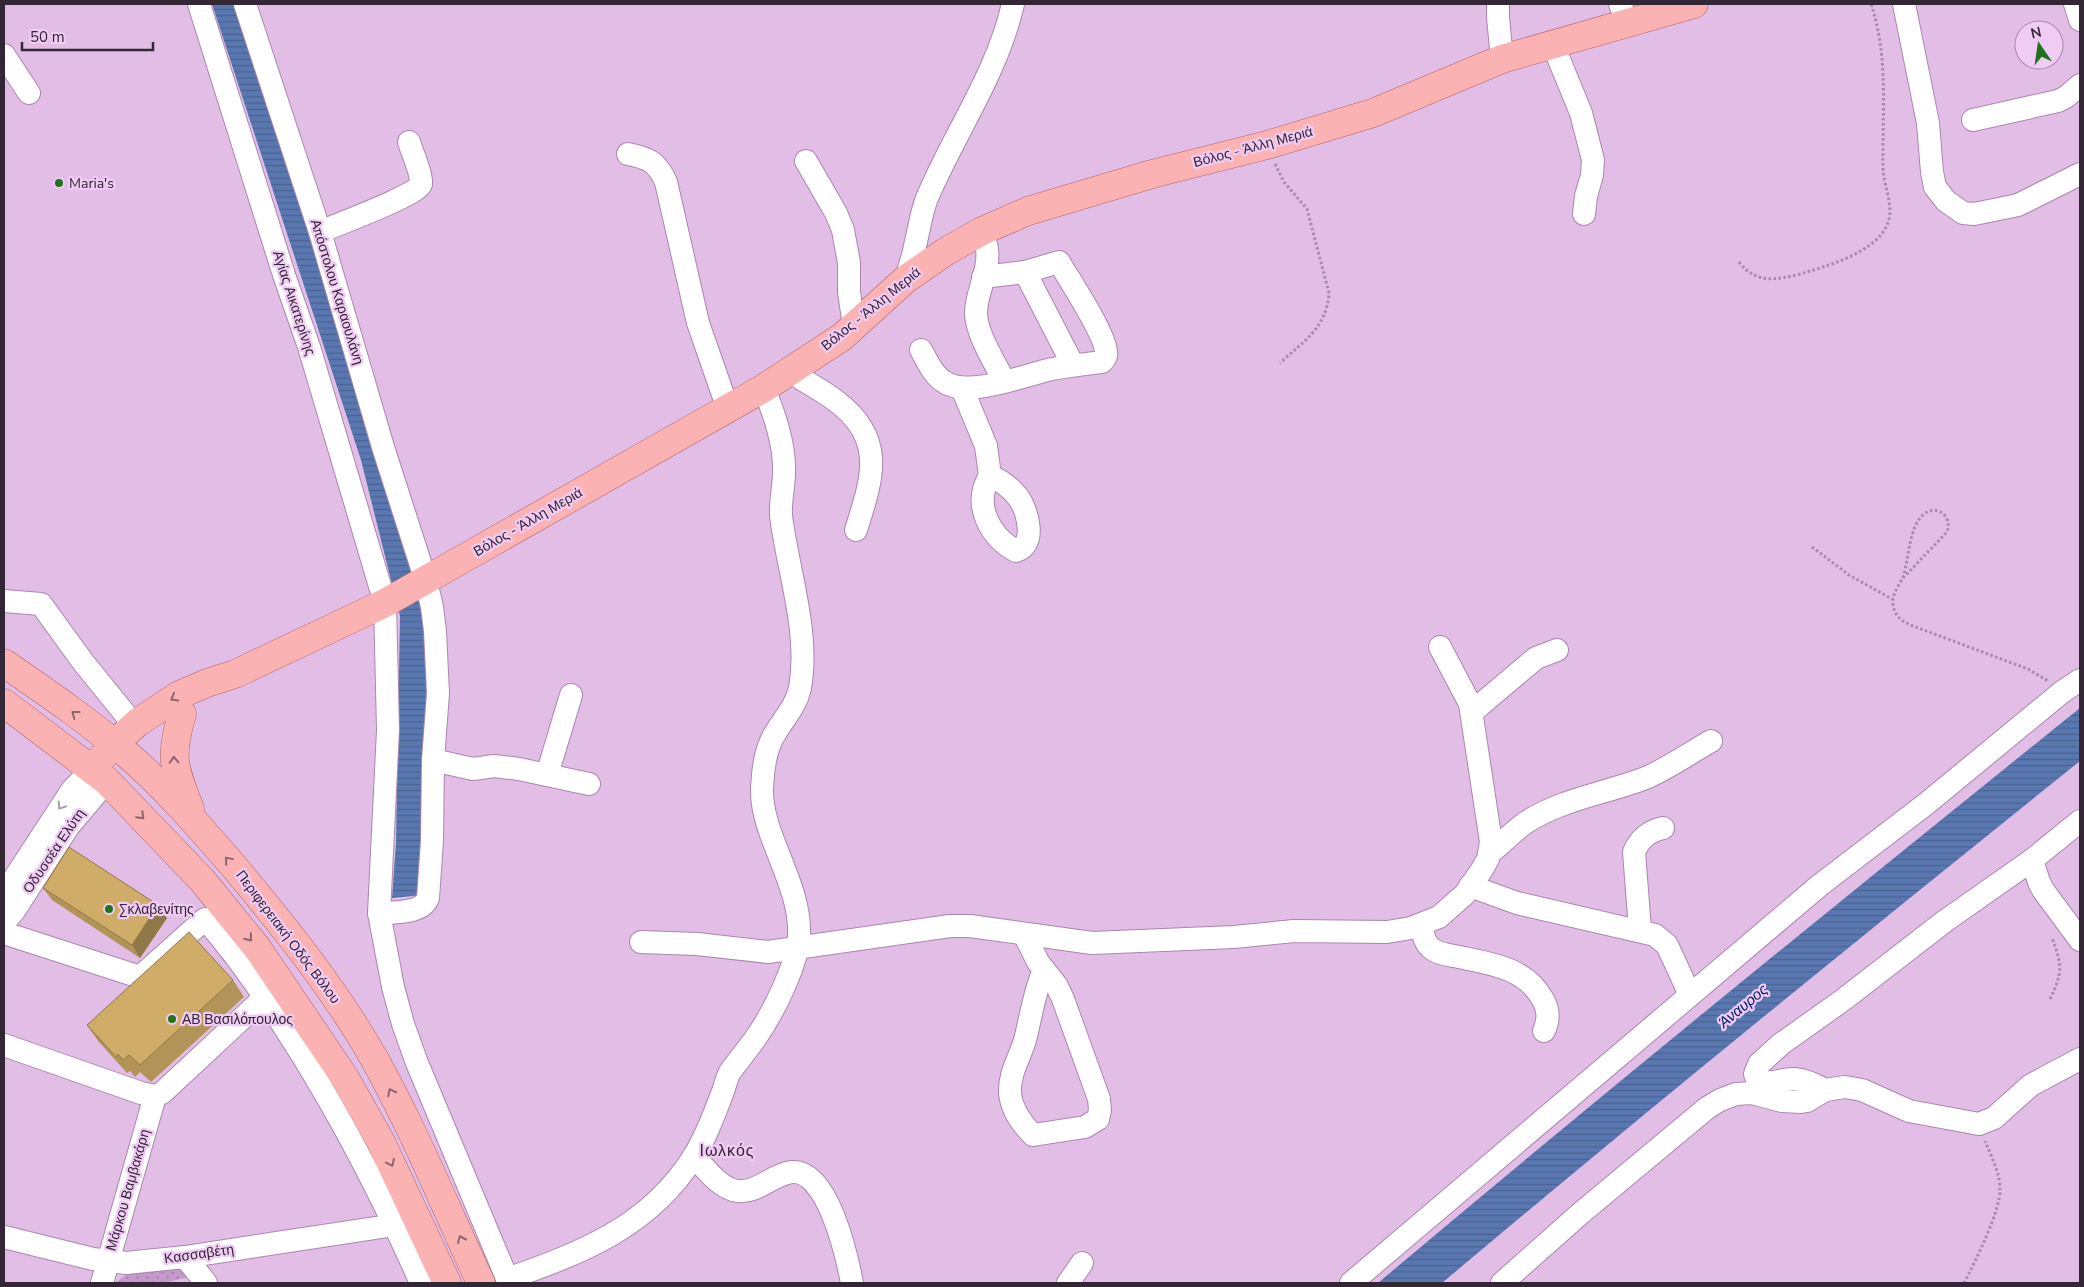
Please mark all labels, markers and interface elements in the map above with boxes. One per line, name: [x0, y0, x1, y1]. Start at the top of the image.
scale bar: [22, 20, 154, 52]
north arrow: [2014, 20, 2064, 70]
text: N: [2029, 22, 2043, 43]
text: 50 m: [30, 27, 65, 47]
street label: Βόλος - Άλλη Μεριά: [1191, 122, 1315, 172]
place label: Maria's: [69, 174, 114, 193]
marker: Maria's: [53, 177, 65, 189]
street label: Απόστολου Καραουλάνη: [306, 217, 368, 367]
street label: Αγίας Αικατερίνης: [268, 248, 320, 358]
street label: Βόλος - Άλλη Μεριά: [817, 263, 925, 355]
street label: Βόλος - Άλλη Μεριά: [470, 483, 586, 561]
one-way arrow: [170, 692, 179, 702]
one-way arrow: [71, 711, 81, 720]
one-way arrow: [169, 755, 179, 763]
one-way arrow: [58, 801, 67, 810]
street label: Οδυσσέα Ελύτη: [19, 805, 89, 897]
one-way arrow: [136, 810, 145, 819]
one-way arrow: [224, 856, 233, 865]
street label: Περιφερειακή Οδός Βόλου: [232, 866, 344, 1008]
place label: Σκλαβενίτης: [119, 900, 194, 919]
marker: Σκλαβενίτης: [103, 903, 115, 915]
one-way arrow: [243, 932, 252, 941]
water label: Άναυρος: [1713, 979, 1772, 1033]
place label: ΑΒ Βασιλόπουλος: [182, 1010, 293, 1029]
marker: ΑΒ Βασιλόπουλος: [166, 1013, 178, 1025]
one-way arrow: [387, 1088, 397, 1097]
street label: Μάρκου Βαμβακάρη: [102, 1127, 154, 1253]
district label: Ιωλκός: [699, 1140, 755, 1162]
one-way arrow: [385, 1158, 395, 1167]
one-way arrow: [456, 1235, 467, 1244]
street label: Κασσαβέτη: [163, 1240, 235, 1268]

